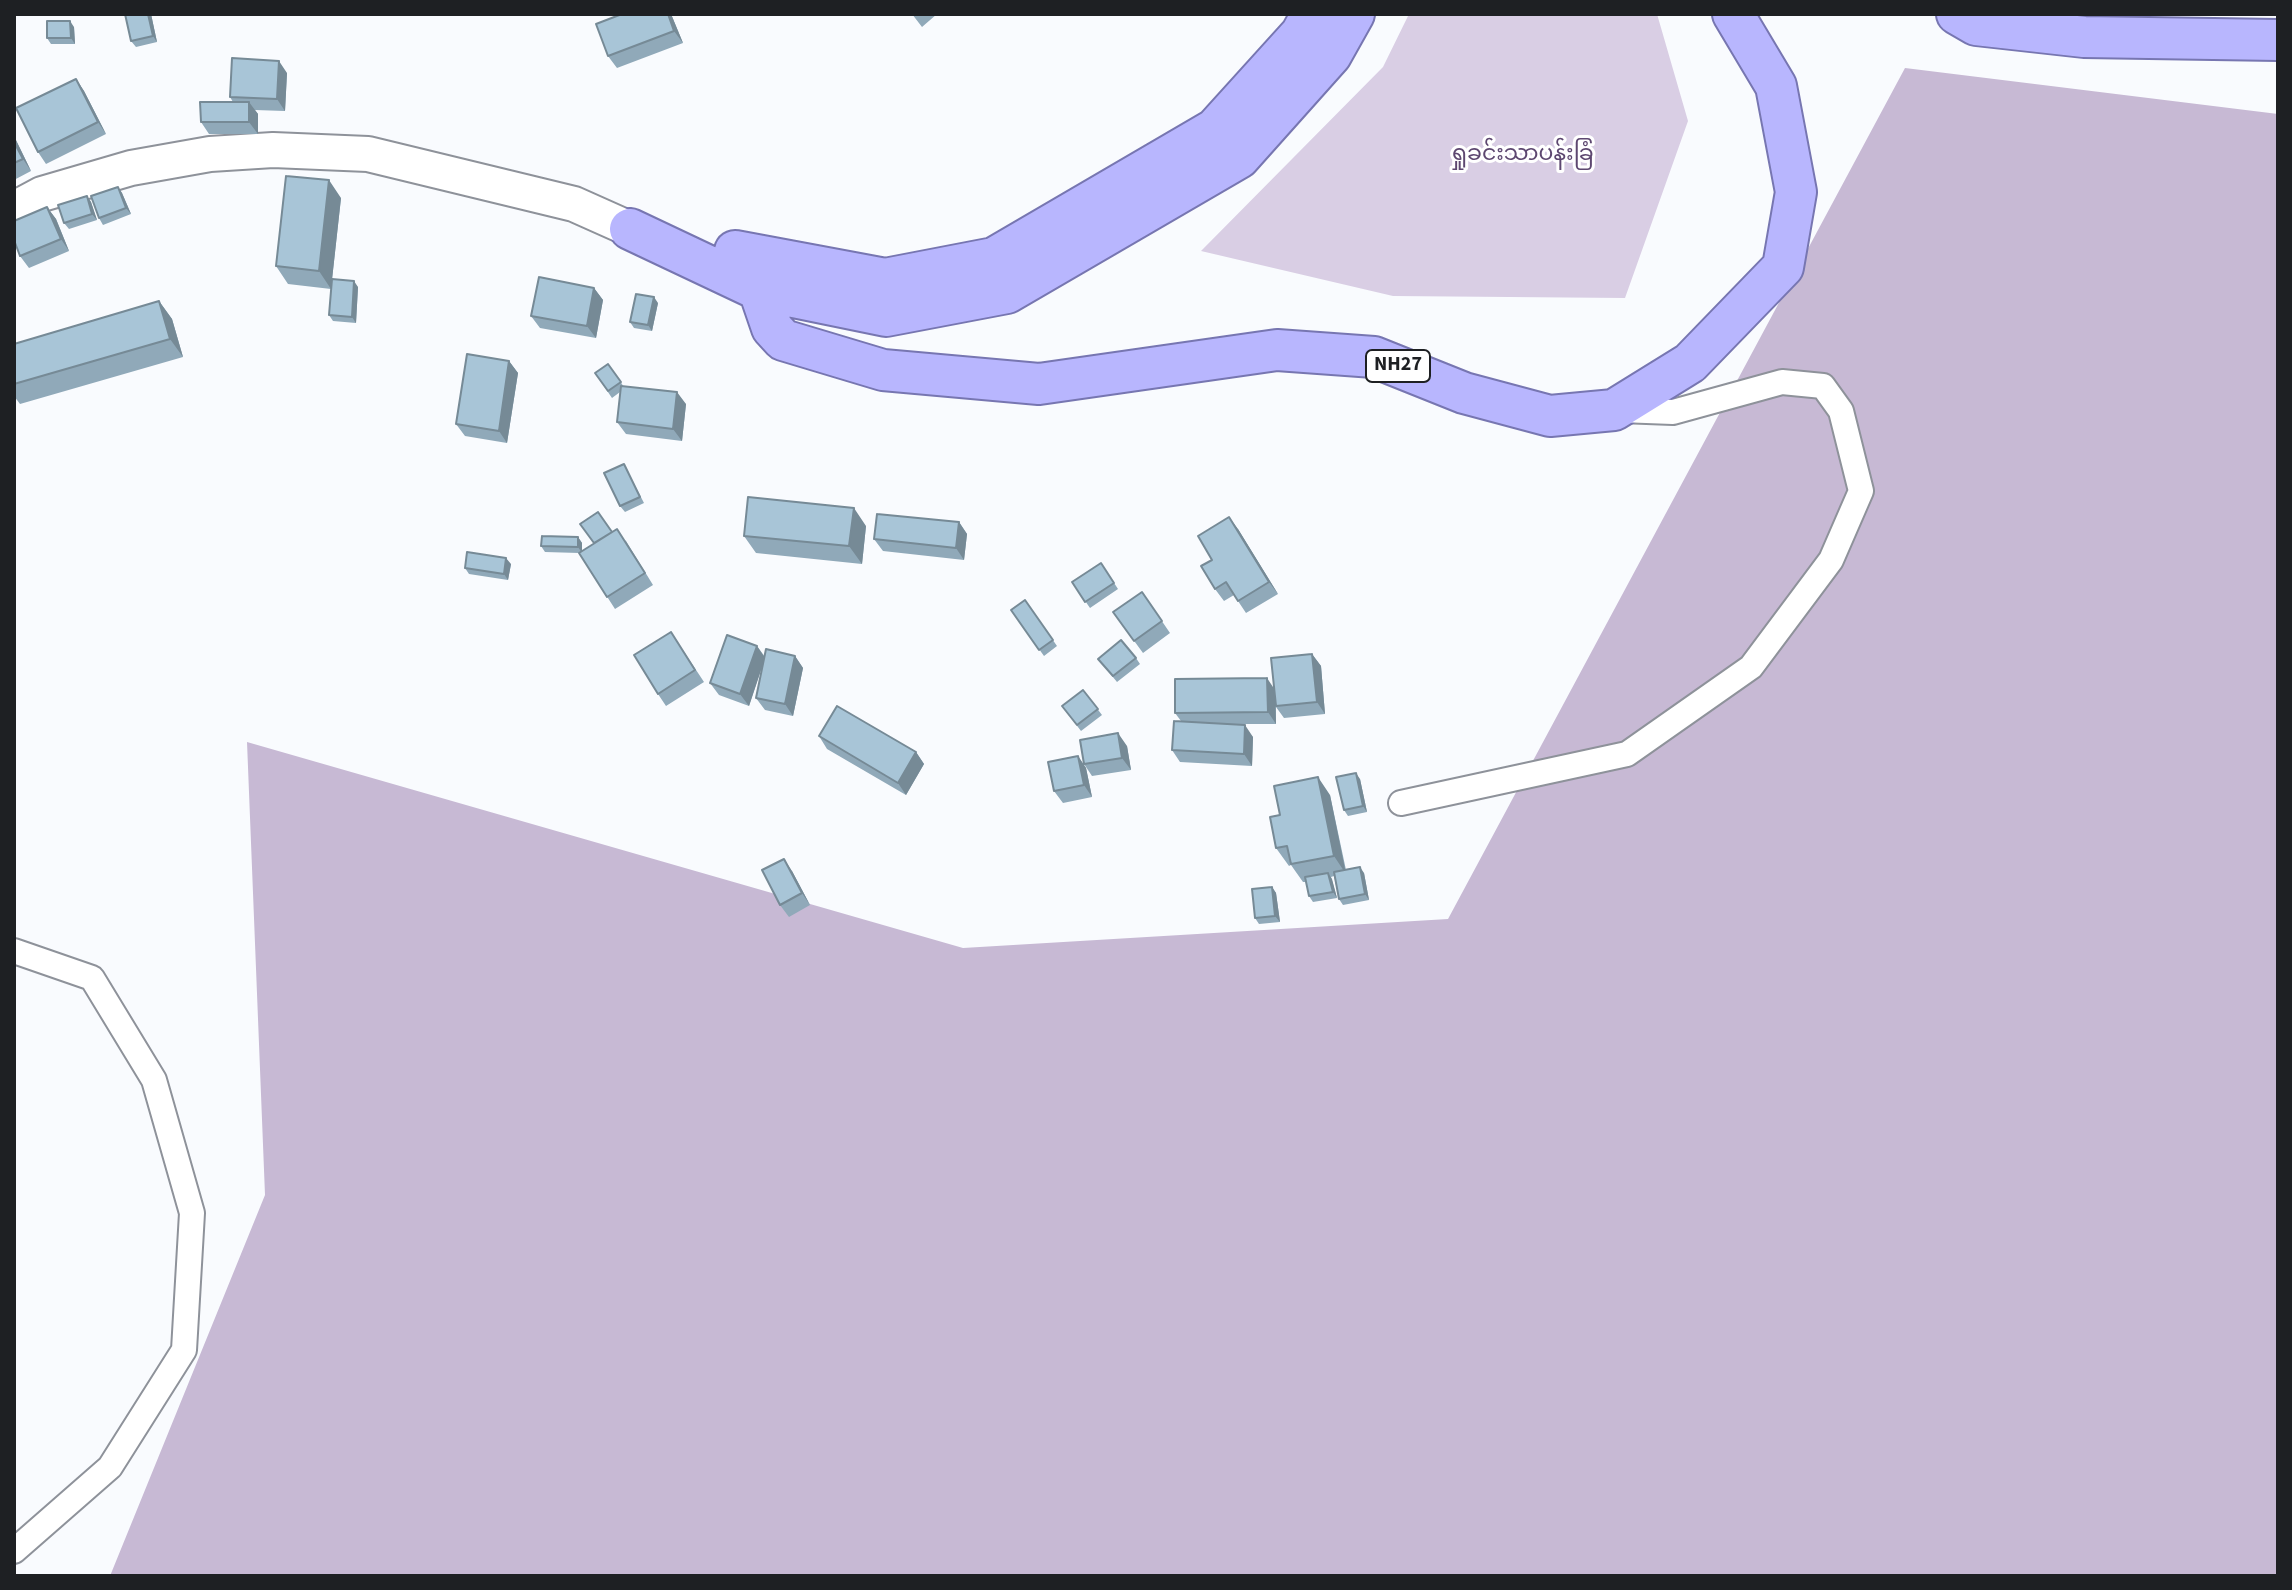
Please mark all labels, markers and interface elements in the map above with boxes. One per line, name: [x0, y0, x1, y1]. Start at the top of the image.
park label: ရှုခင်းသာပန်းခြံ: [1450, 142, 1594, 168]
road number: NH27: [1366, 350, 1430, 382]

